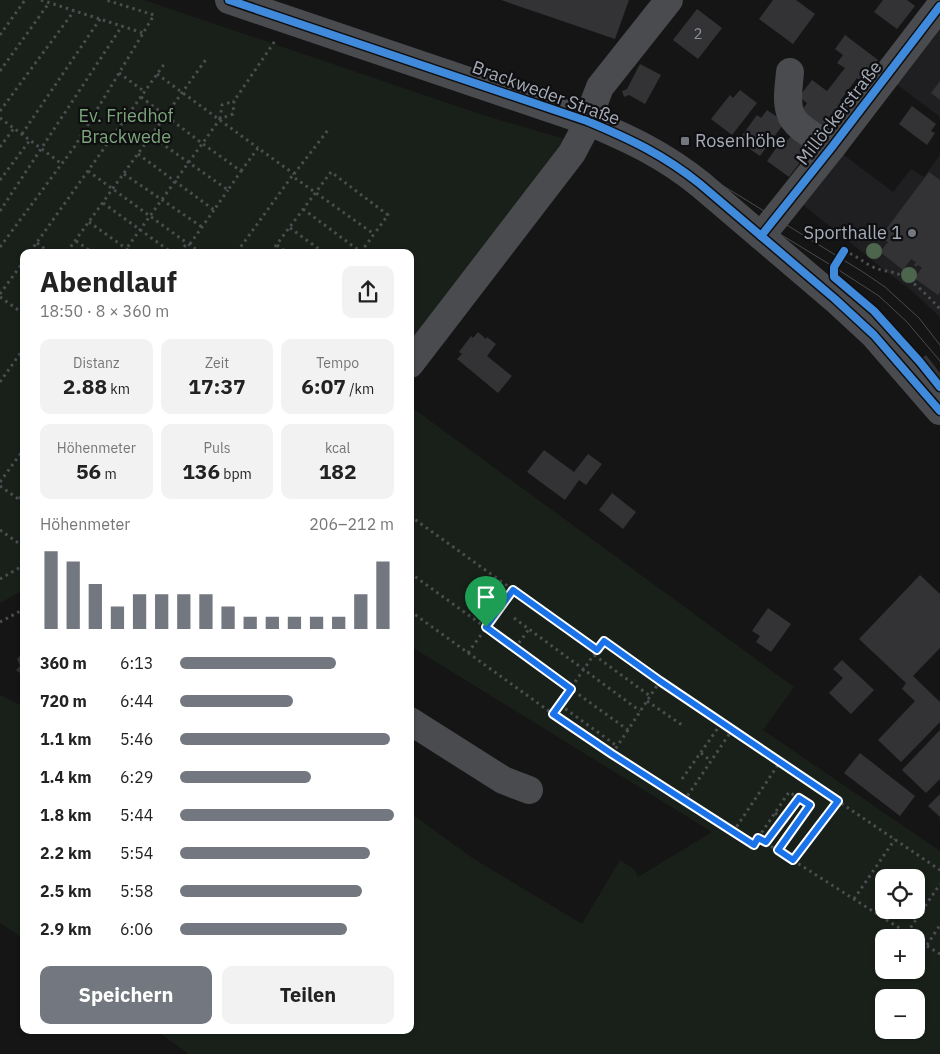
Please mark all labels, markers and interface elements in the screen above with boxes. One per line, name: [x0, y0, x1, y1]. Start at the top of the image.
house number: 2: [693, 24, 703, 43]
street label: Brackweder Straße: [469, 55, 623, 130]
street label: Millöckerstraße: [791, 56, 887, 169]
park label: Ev. Friedhof Brackwede: [79, 104, 174, 148]
place label: Rosenhöhe: [695, 129, 786, 152]
marker: Rosenhöhe: [679, 135, 691, 147]
place label: Sporthalle 1: [804, 221, 902, 244]
marker: Sporthalle 1: [906, 227, 918, 239]
text: Abendlauf: [40, 263, 177, 300]
button: share: [342, 266, 394, 318]
text: 18:50 · 8 × 360 m: [40, 301, 169, 321]
text: Distanz: [73, 354, 120, 372]
text: Zeit: [205, 354, 229, 372]
text: Tempo: [316, 354, 359, 372]
text: 2.88: [63, 372, 107, 400]
text: 17:37: [188, 372, 246, 400]
text: 6:07: [301, 372, 346, 400]
text: km: [107, 380, 130, 398]
text: /km: [346, 380, 374, 398]
text: Höhenmeter: [57, 439, 136, 457]
text: Puls: [203, 439, 231, 457]
text: kcal: [325, 439, 350, 457]
text: 56: [76, 457, 101, 485]
text: 136: [182, 457, 220, 485]
text: 182: [319, 457, 357, 485]
text: m: [101, 465, 117, 483]
text: bpm: [220, 465, 252, 483]
text: Höhenmeter: [40, 514, 130, 534]
text: 206–212 m: [309, 514, 394, 534]
pin: [465, 576, 507, 627]
icon: arrive: [472, 583, 500, 611]
text: 360 m: [40, 653, 87, 673]
text: 6:13: [120, 653, 153, 673]
text: 720 m: [40, 691, 87, 711]
text: 6:44: [120, 691, 153, 711]
text: 1.1 km: [40, 729, 91, 749]
text: 5:46: [120, 729, 153, 749]
text: 1.4 km: [40, 767, 91, 787]
text: 6:29: [120, 767, 153, 787]
text: 1.8 km: [40, 805, 91, 825]
text: 5:44: [120, 805, 153, 825]
text: 2.2 km: [40, 843, 91, 863]
text: 5:54: [120, 843, 153, 863]
map controls: [875, 869, 925, 1039]
button: locate: [875, 869, 925, 919]
text: 2.5 km: [40, 881, 91, 901]
text: 5:58: [120, 881, 153, 901]
text: 2.9 km: [40, 919, 91, 939]
text: 6:06: [120, 919, 153, 939]
button: +: [875, 929, 925, 979]
button: Speichern: [40, 966, 212, 1024]
button: Teilen: [222, 966, 394, 1024]
button: −: [875, 989, 925, 1039]

